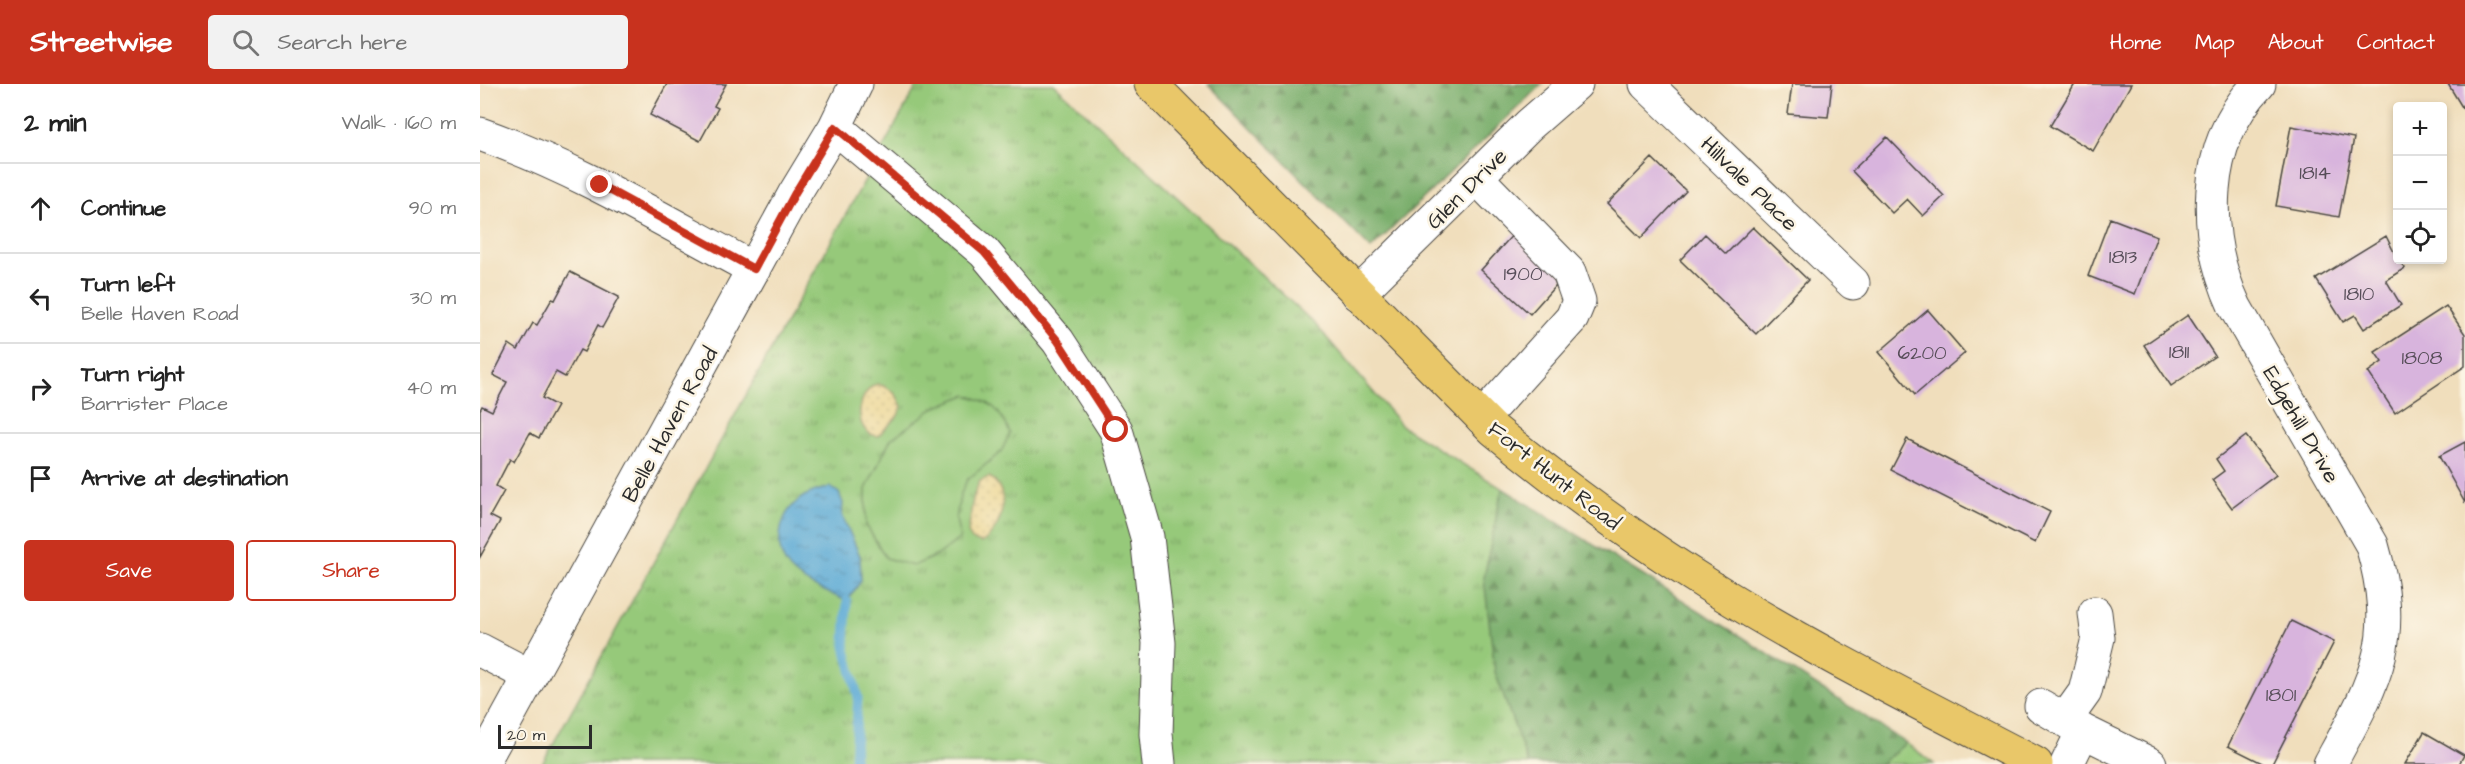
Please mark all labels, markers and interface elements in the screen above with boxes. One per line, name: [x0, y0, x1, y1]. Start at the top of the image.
search box: [208, 15, 628, 69]
text: Streetwise: [30, 23, 172, 62]
icon: search: [229, 26, 262, 59]
text: Search here: [277, 27, 407, 58]
text: Home: [2110, 28, 2162, 57]
text: Map: [2195, 28, 2235, 57]
text: About: [2268, 28, 2324, 57]
text: Contact: [2357, 28, 2435, 57]
map controls: [2393, 102, 2447, 264]
button: +: [2393, 102, 2447, 156]
text: 2 min: [24, 105, 86, 141]
text: Walk · 160 m: [341, 109, 456, 137]
street label: Hillvale Place: [1693, 130, 1805, 239]
street label: Glen Drive: [1420, 141, 1515, 237]
button: −: [2393, 156, 2447, 210]
house number: 1814: [2299, 159, 2331, 187]
route end: [586, 171, 612, 197]
icon: ahead: [24, 192, 57, 225]
text: Continue: [81, 193, 166, 224]
text: 90 m: [408, 194, 456, 222]
button: locate: [2393, 210, 2447, 264]
house number: 1813: [2109, 243, 2137, 271]
house number: 1900: [1503, 260, 1543, 288]
text: Turn left: [81, 269, 175, 300]
house number: 1810: [2344, 280, 2375, 308]
icon: left: [24, 282, 57, 315]
text: 30 m: [410, 284, 456, 312]
text: Belle Haven Road: [81, 300, 239, 328]
house number: 1811: [2169, 338, 2190, 366]
house number: 6200: [1897, 339, 1947, 367]
street label: Belle Haven Road: [615, 341, 726, 508]
house number: 1808: [2401, 344, 2443, 372]
text: Turn right: [81, 359, 184, 390]
street label: Edgehill Drive: [2254, 360, 2347, 490]
icon: right: [24, 372, 57, 405]
text: 40 m: [406, 374, 456, 402]
text: Barrister Place: [81, 390, 228, 418]
street label: Fort Hunt Road: [1481, 414, 1627, 538]
route start: [1102, 416, 1128, 442]
icon: arrive: [24, 462, 57, 495]
text: Arrive at destination: [81, 463, 288, 494]
button: Save: [24, 540, 234, 601]
button: Share: [246, 540, 456, 601]
house number: 1801: [2266, 681, 2297, 709]
scale bar: [498, 722, 592, 750]
text: 20 m: [507, 724, 545, 746]

